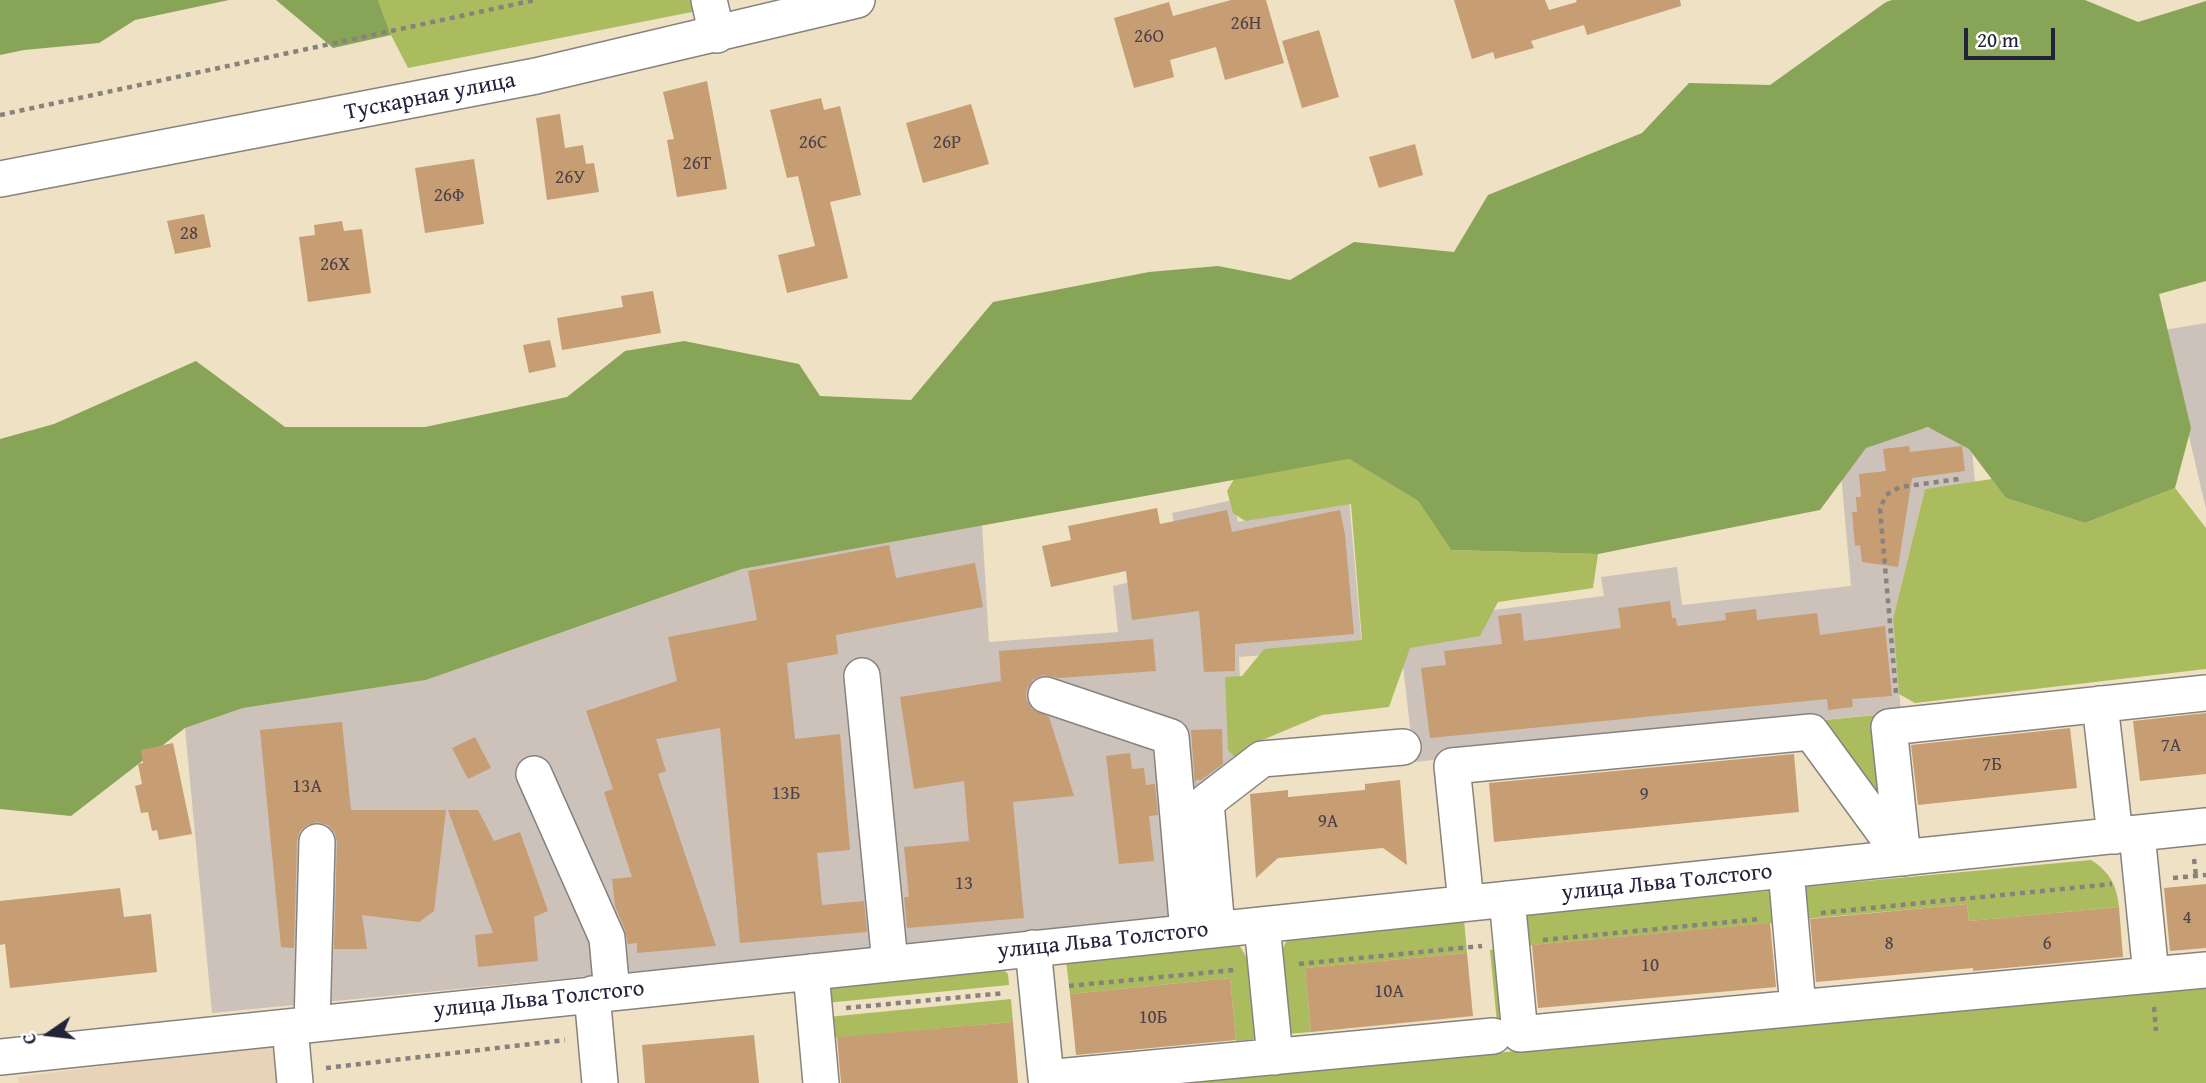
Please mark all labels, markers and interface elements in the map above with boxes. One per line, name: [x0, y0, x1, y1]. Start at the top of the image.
house number: 26Н: [1231, 13, 1261, 35]
scale bar: [1968, 14, 2059, 58]
text: 20 m: [1977, 24, 2019, 55]
house number: 26О: [1134, 26, 1164, 48]
street label: Тускарная улица: [342, 67, 518, 127]
house number: 26С: [799, 132, 827, 154]
house number: 26Р: [933, 132, 961, 154]
house number: 26Т: [683, 153, 711, 175]
house number: 26У: [555, 167, 585, 189]
house number: 26Ф: [434, 185, 464, 207]
house number: 28: [180, 223, 198, 245]
house number: 26Х: [320, 254, 350, 276]
house number: 7А: [2161, 735, 2181, 757]
house number: 7Б: [1982, 754, 2002, 776]
house number: 13А: [292, 776, 322, 798]
house number: 13Б: [771, 783, 801, 805]
house number: 9: [1639, 784, 1649, 806]
house number: 9А: [1318, 811, 1338, 833]
street label: улица Льва Толстого: [1560, 858, 1774, 908]
house number: 13: [955, 873, 973, 895]
house number: 4: [2182, 907, 2192, 929]
street label: улица Льва Толстого: [996, 916, 1210, 966]
house number: 8: [1884, 933, 1894, 955]
house number: 6: [2042, 933, 2052, 955]
house number: 10: [1641, 955, 1659, 977]
street label: улица Льва Толстого: [432, 975, 646, 1025]
house number: 10А: [1374, 981, 1404, 1003]
north arrow: [14, 999, 84, 1069]
house number: 10Б: [1138, 1007, 1168, 1029]
text: С: [14, 1030, 44, 1048]

